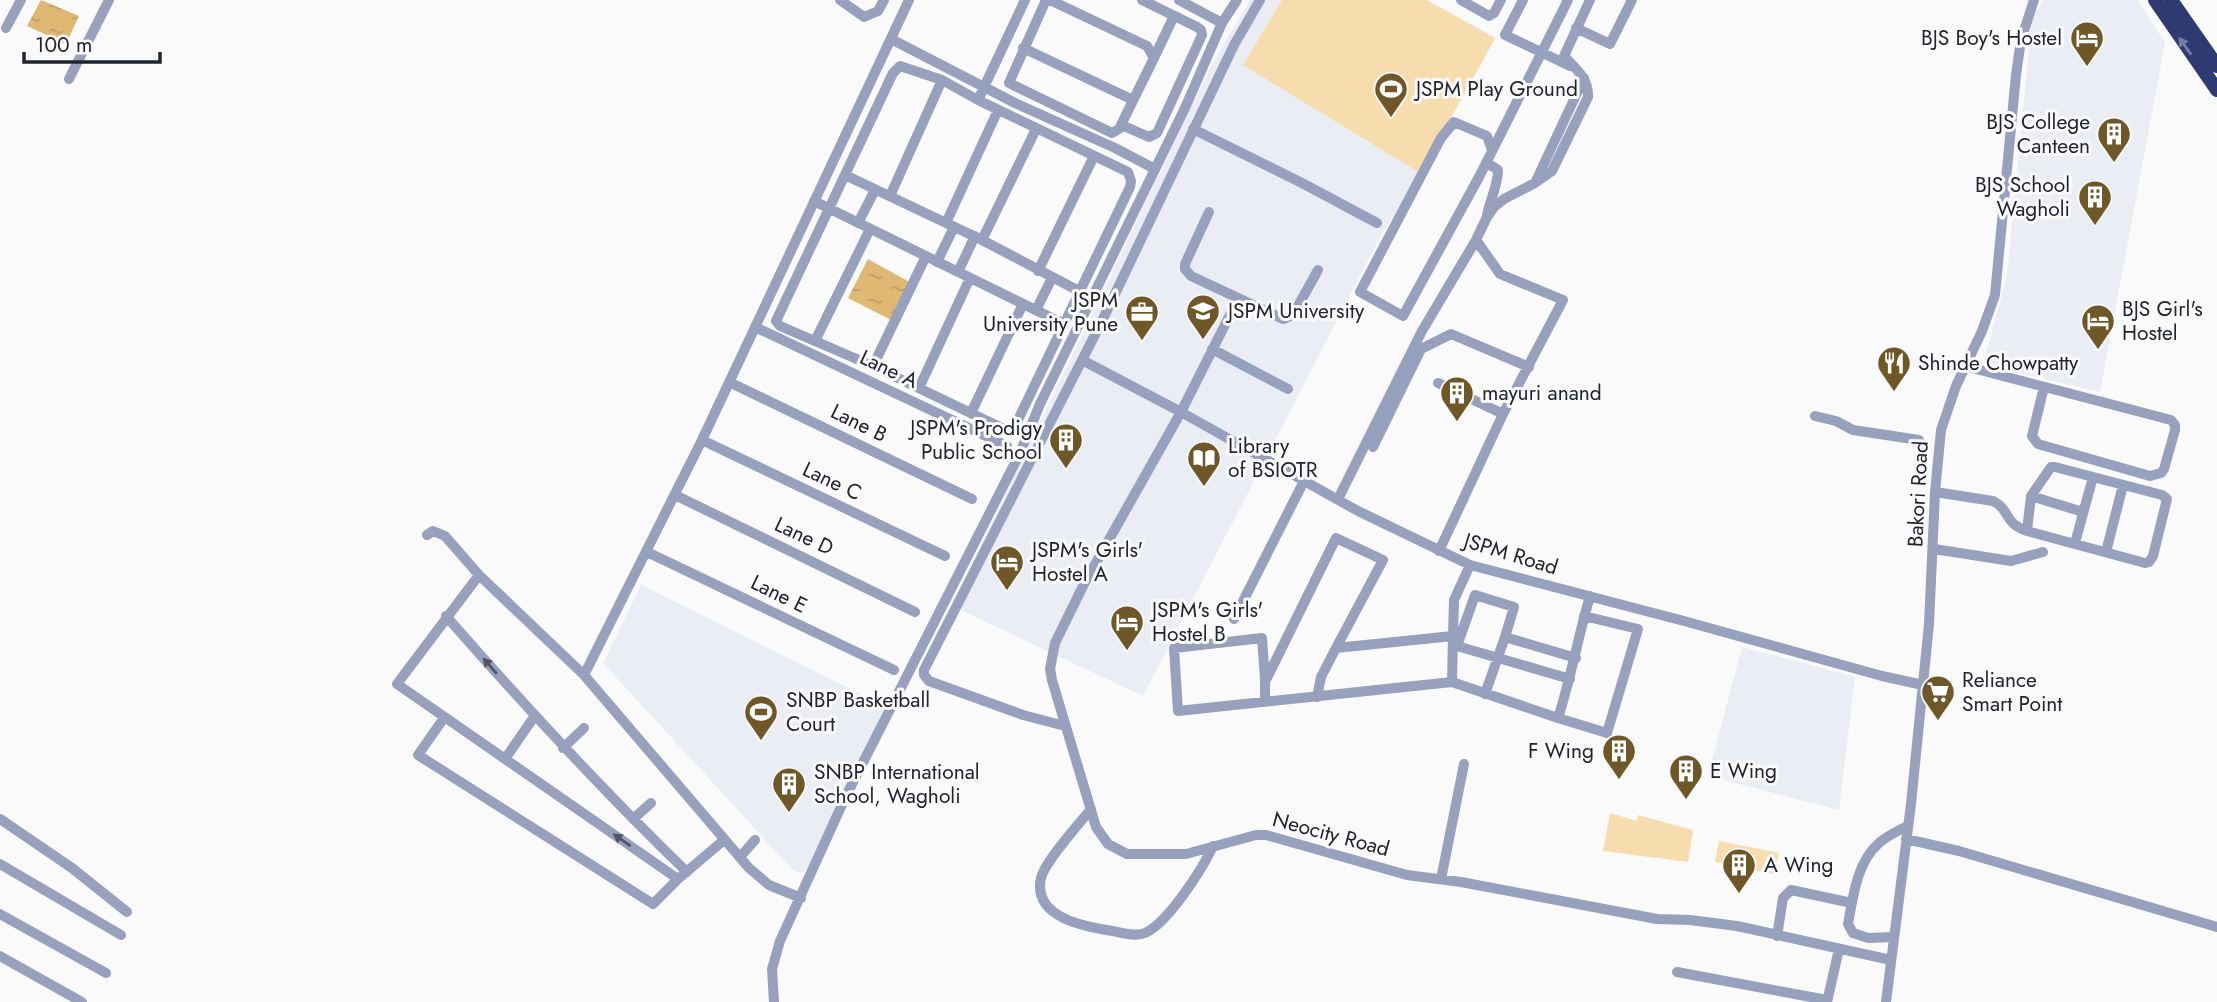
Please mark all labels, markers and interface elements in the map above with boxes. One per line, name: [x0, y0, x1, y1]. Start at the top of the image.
hotel icon: BJS Boy's Hostel: [2068, 19, 2106, 68]
scale bar: [24, 21, 161, 65]
place label: BJS Boy's Hostel: [1921, 23, 2062, 53]
text: 100 m: [35, 30, 92, 60]
one-way arrow: [2178, 36, 2192, 55]
sports icon: JSPM Play Ground: [1372, 70, 1410, 119]
place label: JSPM Play Ground: [1413, 74, 1578, 104]
place label: BJS College Canteen: [1986, 107, 2090, 161]
building icon: BJS College Canteen: [2095, 115, 2133, 164]
place label: BJS School Wagholi: [1975, 170, 2070, 224]
building icon: BJS School Wagholi: [2076, 178, 2114, 227]
place label: JSPM University Pune: [983, 285, 1118, 339]
school or university icon: JSPM University: [1184, 292, 1222, 341]
office icon: JSPM University Pune: [1123, 293, 1161, 342]
place label: BJS Girl's Hostel: [2122, 294, 2203, 348]
place label: JSPM University: [1225, 296, 1365, 326]
hotel icon: BJS Girl's Hostel: [2079, 302, 2117, 351]
street label: Lane A: [855, 342, 923, 396]
restaurant icon: Shinde Chowpatty: [1875, 344, 1913, 393]
place label: Shinde Chowpatty: [1918, 348, 2079, 378]
building icon: mayuri anand: [1438, 374, 1476, 423]
place label: mayuri anand: [1482, 378, 1602, 408]
street label: Lane B: [826, 396, 892, 450]
place label: JSPM's Prodigy Public School: [907, 413, 1043, 467]
building icon: JSPM's Prodigy Public School: [1047, 421, 1085, 470]
place label: Library of BSIOTR: [1228, 431, 1318, 485]
library icon: Library of BSIOTR: [1185, 439, 1223, 488]
street label: Bakori Road: [1900, 440, 1936, 548]
street label: Lane C: [798, 454, 866, 508]
street label: Lane D: [770, 509, 838, 563]
street label: JSPM Road: [1458, 525, 1562, 582]
place label: JSPM's Girls' Hostel A: [1029, 535, 1143, 589]
hotel icon: JSPM's Girls' Hostel A: [988, 543, 1026, 592]
street label: Lane E: [746, 568, 812, 620]
place label: JSPM's Girls' Hostel B: [1149, 595, 1263, 649]
hotel icon: JSPM's Girls' Hostel B: [1108, 603, 1146, 652]
one-way arrow: [482, 657, 498, 675]
place label: Reliance Smart Point: [1962, 665, 2062, 719]
supermarket icon: Reliance Smart Point: [1919, 673, 1957, 722]
place label: SNBP Basketball Court: [786, 685, 930, 739]
sports icon: SNBP Basketball Court: [742, 693, 780, 742]
building icon: F Wing: [1600, 732, 1638, 781]
place label: F Wing: [1528, 736, 1594, 766]
building icon: E Wing: [1667, 752, 1705, 801]
place label: E Wing: [1710, 756, 1777, 786]
place label: SNBP International School, Wagholi: [814, 757, 980, 811]
building icon: SNBP International School, Wagholi: [770, 765, 808, 814]
street label: Neocity Road: [1269, 804, 1393, 864]
one-way arrow: [613, 833, 631, 847]
building icon: A Wing: [1720, 846, 1758, 895]
place label: A Wing: [1764, 850, 1833, 880]

